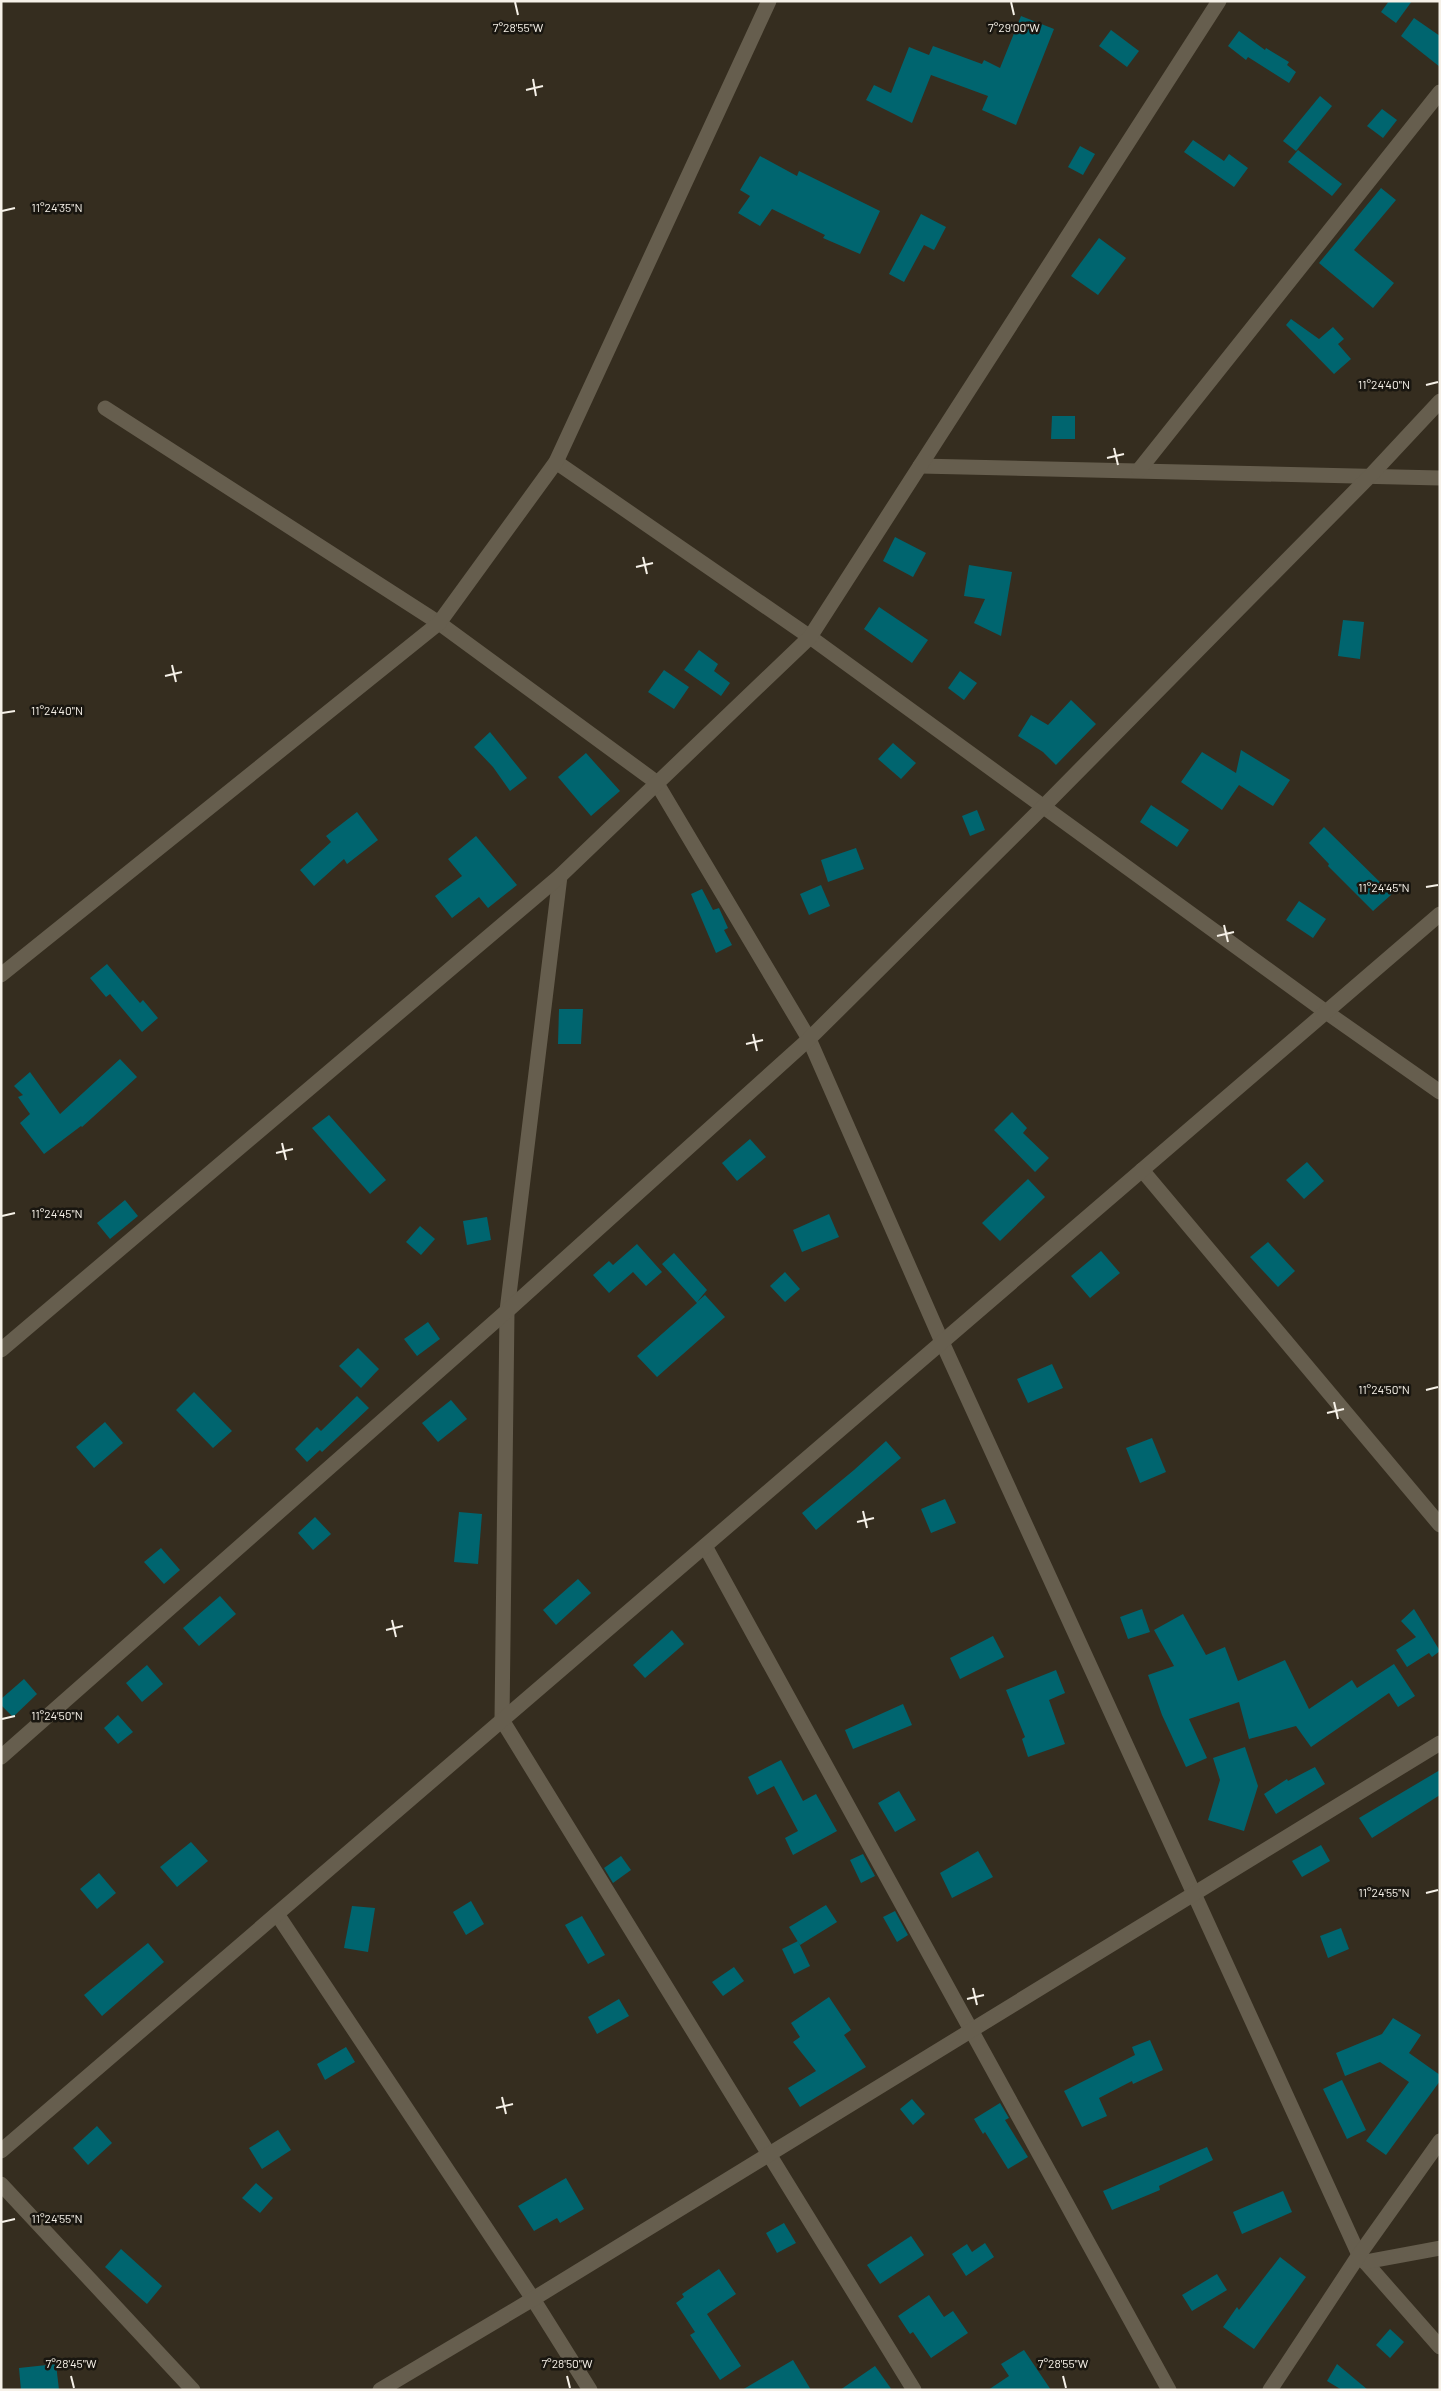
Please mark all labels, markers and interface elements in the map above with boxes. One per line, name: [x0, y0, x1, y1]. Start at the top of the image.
text: 7°28'55"W: [493, 20, 544, 34]
text: 7°29'00"W: [988, 20, 1040, 34]
text: 11°24'35"N: [31, 200, 83, 214]
text: 11°24'40"N: [1358, 377, 1410, 391]
text: 11°24'40"N: [31, 703, 83, 717]
text: 11°24'45"N: [1358, 880, 1410, 894]
text: 11°24'45"N: [31, 1206, 83, 1220]
text: 11°24'50"N: [1358, 1382, 1410, 1396]
text: 11°24'50"N: [31, 1708, 83, 1722]
text: 11°24'55"N: [1358, 1885, 1410, 1899]
text: 11°24'55"N: [31, 2211, 83, 2225]
text: 7°28'45"W: [46, 2356, 97, 2370]
text: 7°28'50"W: [541, 2356, 593, 2370]
text: 7°28'55"W: [1038, 2356, 1089, 2370]

